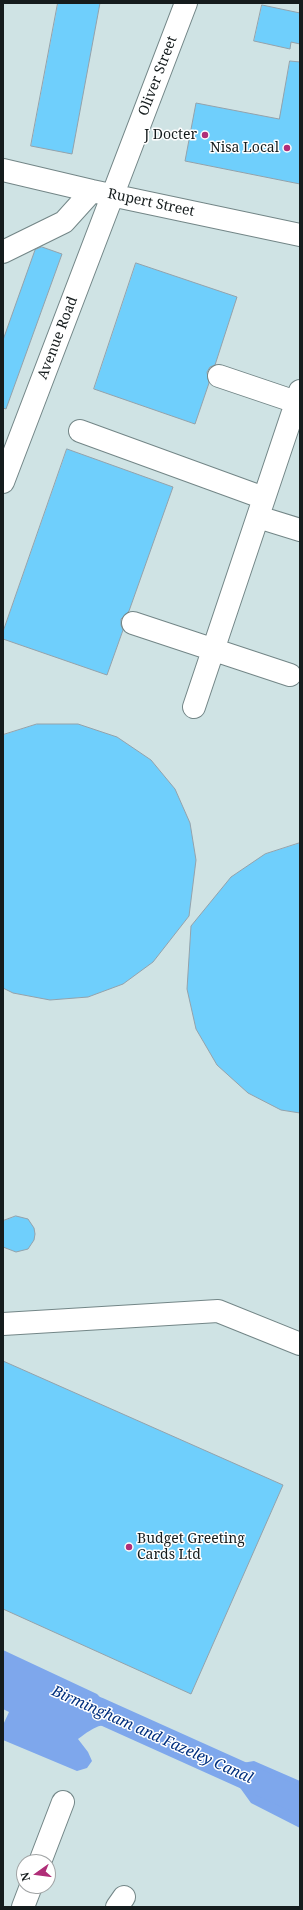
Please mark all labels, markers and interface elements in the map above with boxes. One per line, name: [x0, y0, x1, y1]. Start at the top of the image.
street label: Oliver Street: [135, 34, 181, 118]
place label: J Docter: [144, 127, 197, 143]
marker: J Docter: [200, 130, 210, 140]
place label: Nisa Local: [210, 140, 279, 156]
marker: Nisa Local: [282, 143, 292, 153]
street label: Rupert Street: [106, 186, 196, 220]
street label: Avenue Road: [34, 294, 82, 382]
place label: Budget Greeting Cards Ltd: [137, 1531, 245, 1564]
marker: Budget Greeting Cards Ltd: [124, 1542, 134, 1552]
water label: Birmingham and Fazeley Canal: [49, 1682, 255, 1788]
north arrow: [16, 1854, 56, 1894]
text: N: [17, 1871, 33, 1883]

